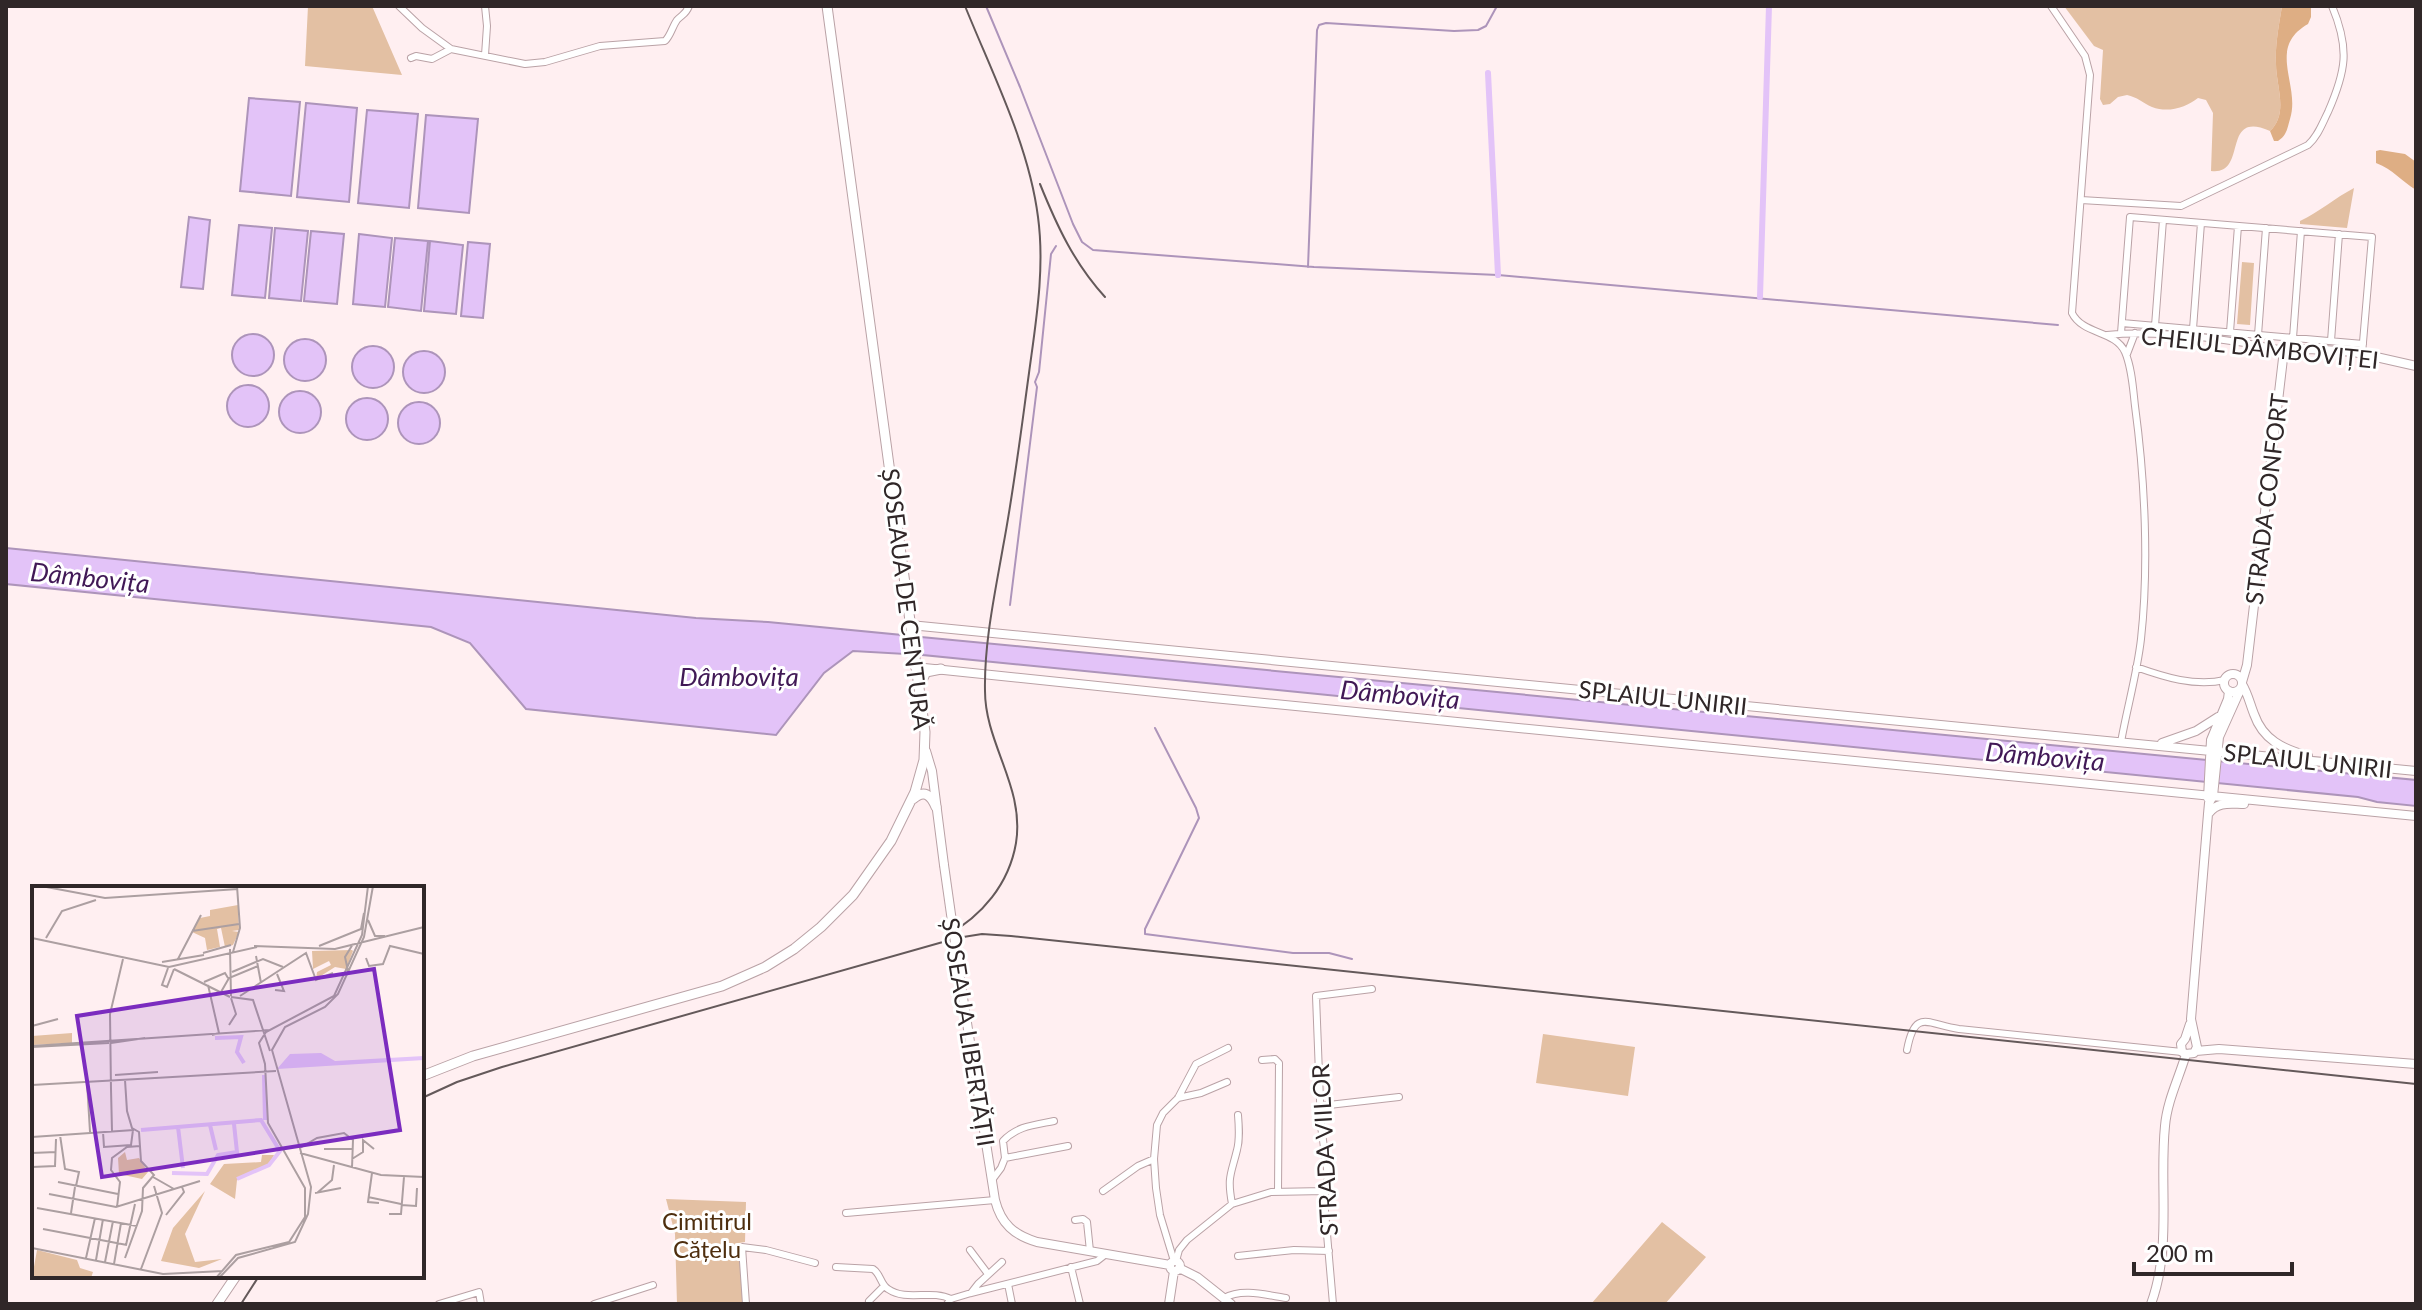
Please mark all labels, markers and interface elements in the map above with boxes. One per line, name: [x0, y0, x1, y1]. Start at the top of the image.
street label: CHEIUL DÂMBOVIȚEI: [2140, 320, 2380, 374]
street label: STRADA CONFORT: [2239, 392, 2293, 606]
street label: ȘOSEAUA DE CENTURĂ: [877, 467, 938, 732]
water label: Dâmbovița: [29, 555, 151, 599]
water label: Dâmbovița: [679, 660, 799, 692]
water label: Dâmbovița: [1339, 673, 1461, 715]
street label: SPLAIUL UNIRII: [1577, 674, 1749, 720]
water label: Dâmbovița: [1984, 735, 2106, 777]
street label: SPLAIUL UNIRII: [2222, 737, 2394, 783]
inset map: [32, 886, 424, 1278]
street label: ȘOSEAUA LIBERTĂȚII: [937, 915, 1001, 1149]
street label: STRADA VIILOR: [1305, 1063, 1343, 1237]
park label: Cimitirul Cățelu: [662, 1206, 752, 1263]
scale bar: [2134, 1226, 2292, 1276]
text: 200 m: [2146, 1238, 2214, 1267]

